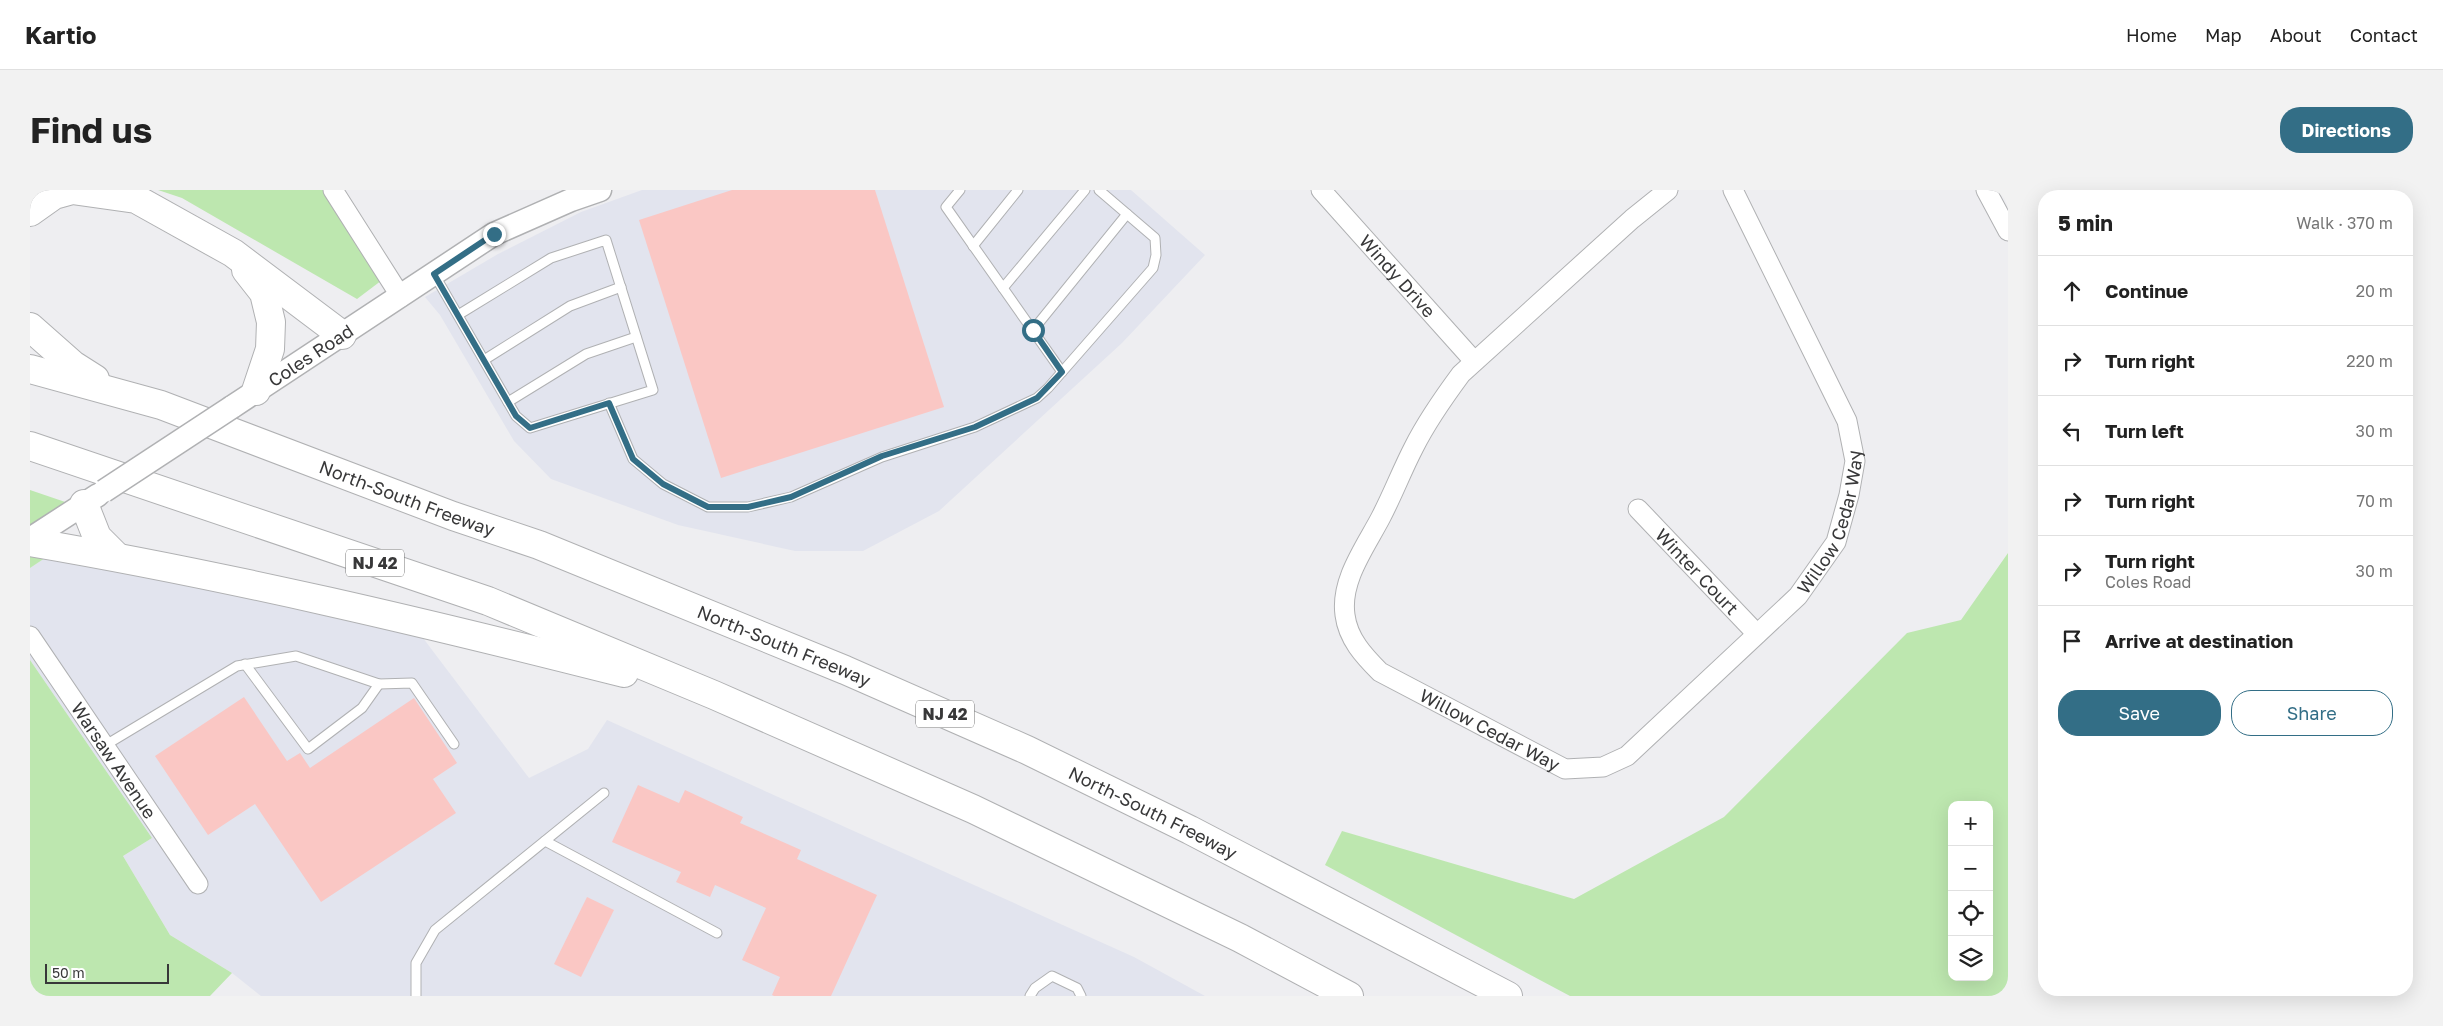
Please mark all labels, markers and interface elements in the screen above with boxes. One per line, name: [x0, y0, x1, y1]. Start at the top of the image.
text: Kartio: [25, 20, 97, 49]
text: Home: [2126, 24, 2177, 46]
text: Map: [2205, 24, 2242, 46]
text: About: [2270, 24, 2322, 46]
text: Contact: [2350, 24, 2418, 46]
button: Directions: [2280, 107, 2413, 153]
text: Find us: [30, 109, 152, 151]
text: 5 min: [2058, 210, 2113, 236]
text: Walk · 370 m: [2296, 213, 2393, 233]
route end: [483, 223, 506, 246]
street label: Windy Drive: [1355, 230, 1440, 322]
icon: ahead: [2058, 277, 2086, 305]
text: Continue: [2105, 279, 2188, 302]
text: 20 m: [2356, 281, 2393, 301]
street label: Coles Road: [264, 319, 357, 391]
route start: [1022, 319, 1045, 342]
icon: right: [2058, 347, 2086, 375]
text: Turn right: [2105, 349, 2195, 372]
text: 220 m: [2346, 351, 2393, 371]
icon: left: [2058, 417, 2086, 445]
text: Turn left: [2105, 419, 2184, 442]
text: 30 m: [2356, 421, 2393, 441]
street label: Willow Cedar Way: [1792, 448, 1866, 598]
street label: North-South Freeway: [316, 455, 498, 540]
icon: right: [2058, 487, 2086, 515]
text: Turn right: [2105, 489, 2195, 512]
text: 70 m: [2356, 491, 2393, 511]
street label: Winter Court: [1651, 524, 1743, 619]
road number: NJ 42: [346, 549, 404, 576]
text: Turn right: [2105, 549, 2195, 572]
icon: right: [2058, 557, 2086, 585]
text: 30 m: [2356, 561, 2393, 581]
text: Coles Road: [2105, 572, 2191, 592]
street label: North-South Freeway: [694, 600, 874, 691]
icon: arrive: [2058, 627, 2086, 655]
text: Arrive at destination: [2105, 629, 2293, 652]
street label: Willow Cedar Way: [1416, 684, 1564, 775]
button: Save: [2058, 690, 2221, 736]
button: Share: [2231, 690, 2393, 736]
street label: Warsaw Avenue: [67, 698, 161, 823]
road number: NJ 42: [916, 700, 974, 728]
street label: North-South Freeway: [1065, 761, 1241, 864]
map controls: [1948, 801, 1993, 981]
button: +: [1948, 801, 1993, 846]
button: −: [1948, 846, 1993, 891]
button: locate: [1948, 891, 1993, 936]
button: layers: [1948, 936, 1993, 981]
scale bar: [45, 961, 169, 984]
text: 50 m: [52, 964, 85, 981]

